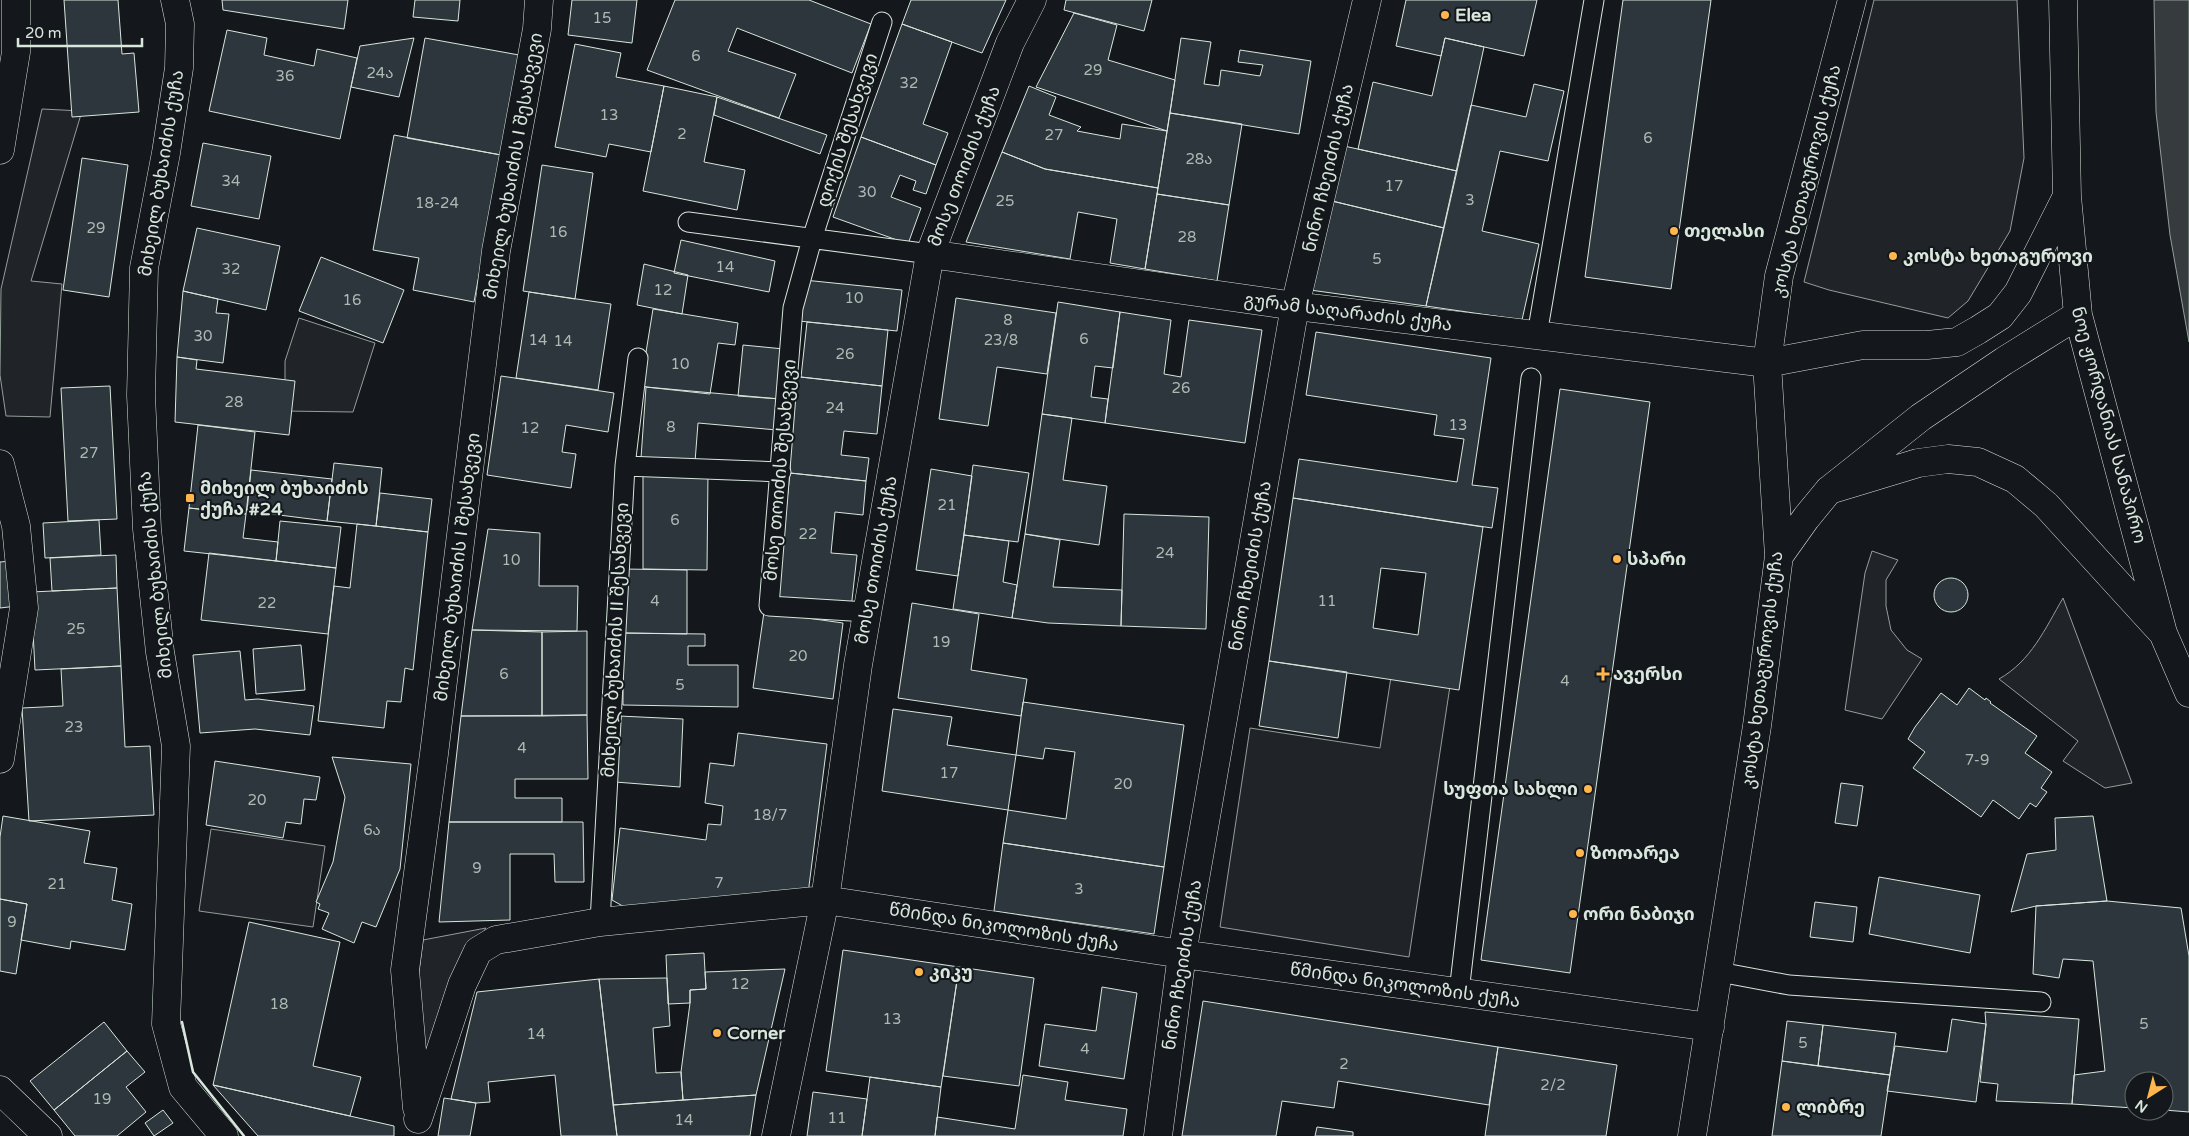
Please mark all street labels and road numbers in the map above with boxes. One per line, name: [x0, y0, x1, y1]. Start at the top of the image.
street label: მიხეილ ბუხაიძის I შესახვევი: [479, 31, 547, 301]
street label: დოქის შესახვევი: [812, 50, 882, 210]
street label: კოსტა ხეთაგუროვის ქუჩა: [1766, 62, 1846, 300]
street label: მიხეილ ბუხაიძის ქუჩა: [134, 68, 188, 278]
street label: მოსე თოიძის ქუჩა: [923, 82, 1005, 250]
street label: ნინო ჩხეიძის ქუჩა: [1298, 82, 1358, 254]
street label: გურამ საღარაძის ქუჩა: [1243, 288, 1453, 336]
street label: ნოე ჟორდანიას სანაპირო: [2067, 304, 2151, 546]
street label: მოსე თოიძის შესახვევი: [759, 358, 801, 582]
street label: მიხეილ ბუხაიძის I შესახვევი: [430, 432, 484, 702]
street label: მიხეილ ბუხაიძის ქუჩა: [133, 470, 177, 680]
street label: მოსე თოიძის ქუჩა: [850, 474, 902, 646]
street label: ნინო ჩხეიძის ქუჩა: [1224, 479, 1276, 653]
street label: მიხეილ ბუხაიძის II შესახვევი: [597, 502, 633, 778]
street label: კოსტა ხეთაგუროვის ქუჩა: [1737, 550, 1787, 790]
street label: ნინო ჩხეიძის ქუჩა: [1158, 878, 1206, 1052]
street label: წმინდა ნიკოლოზის ქუჩა: [888, 898, 1120, 956]
street label: წმინდა ნიკოლოზის ქუჩა: [1288, 958, 1522, 1012]

